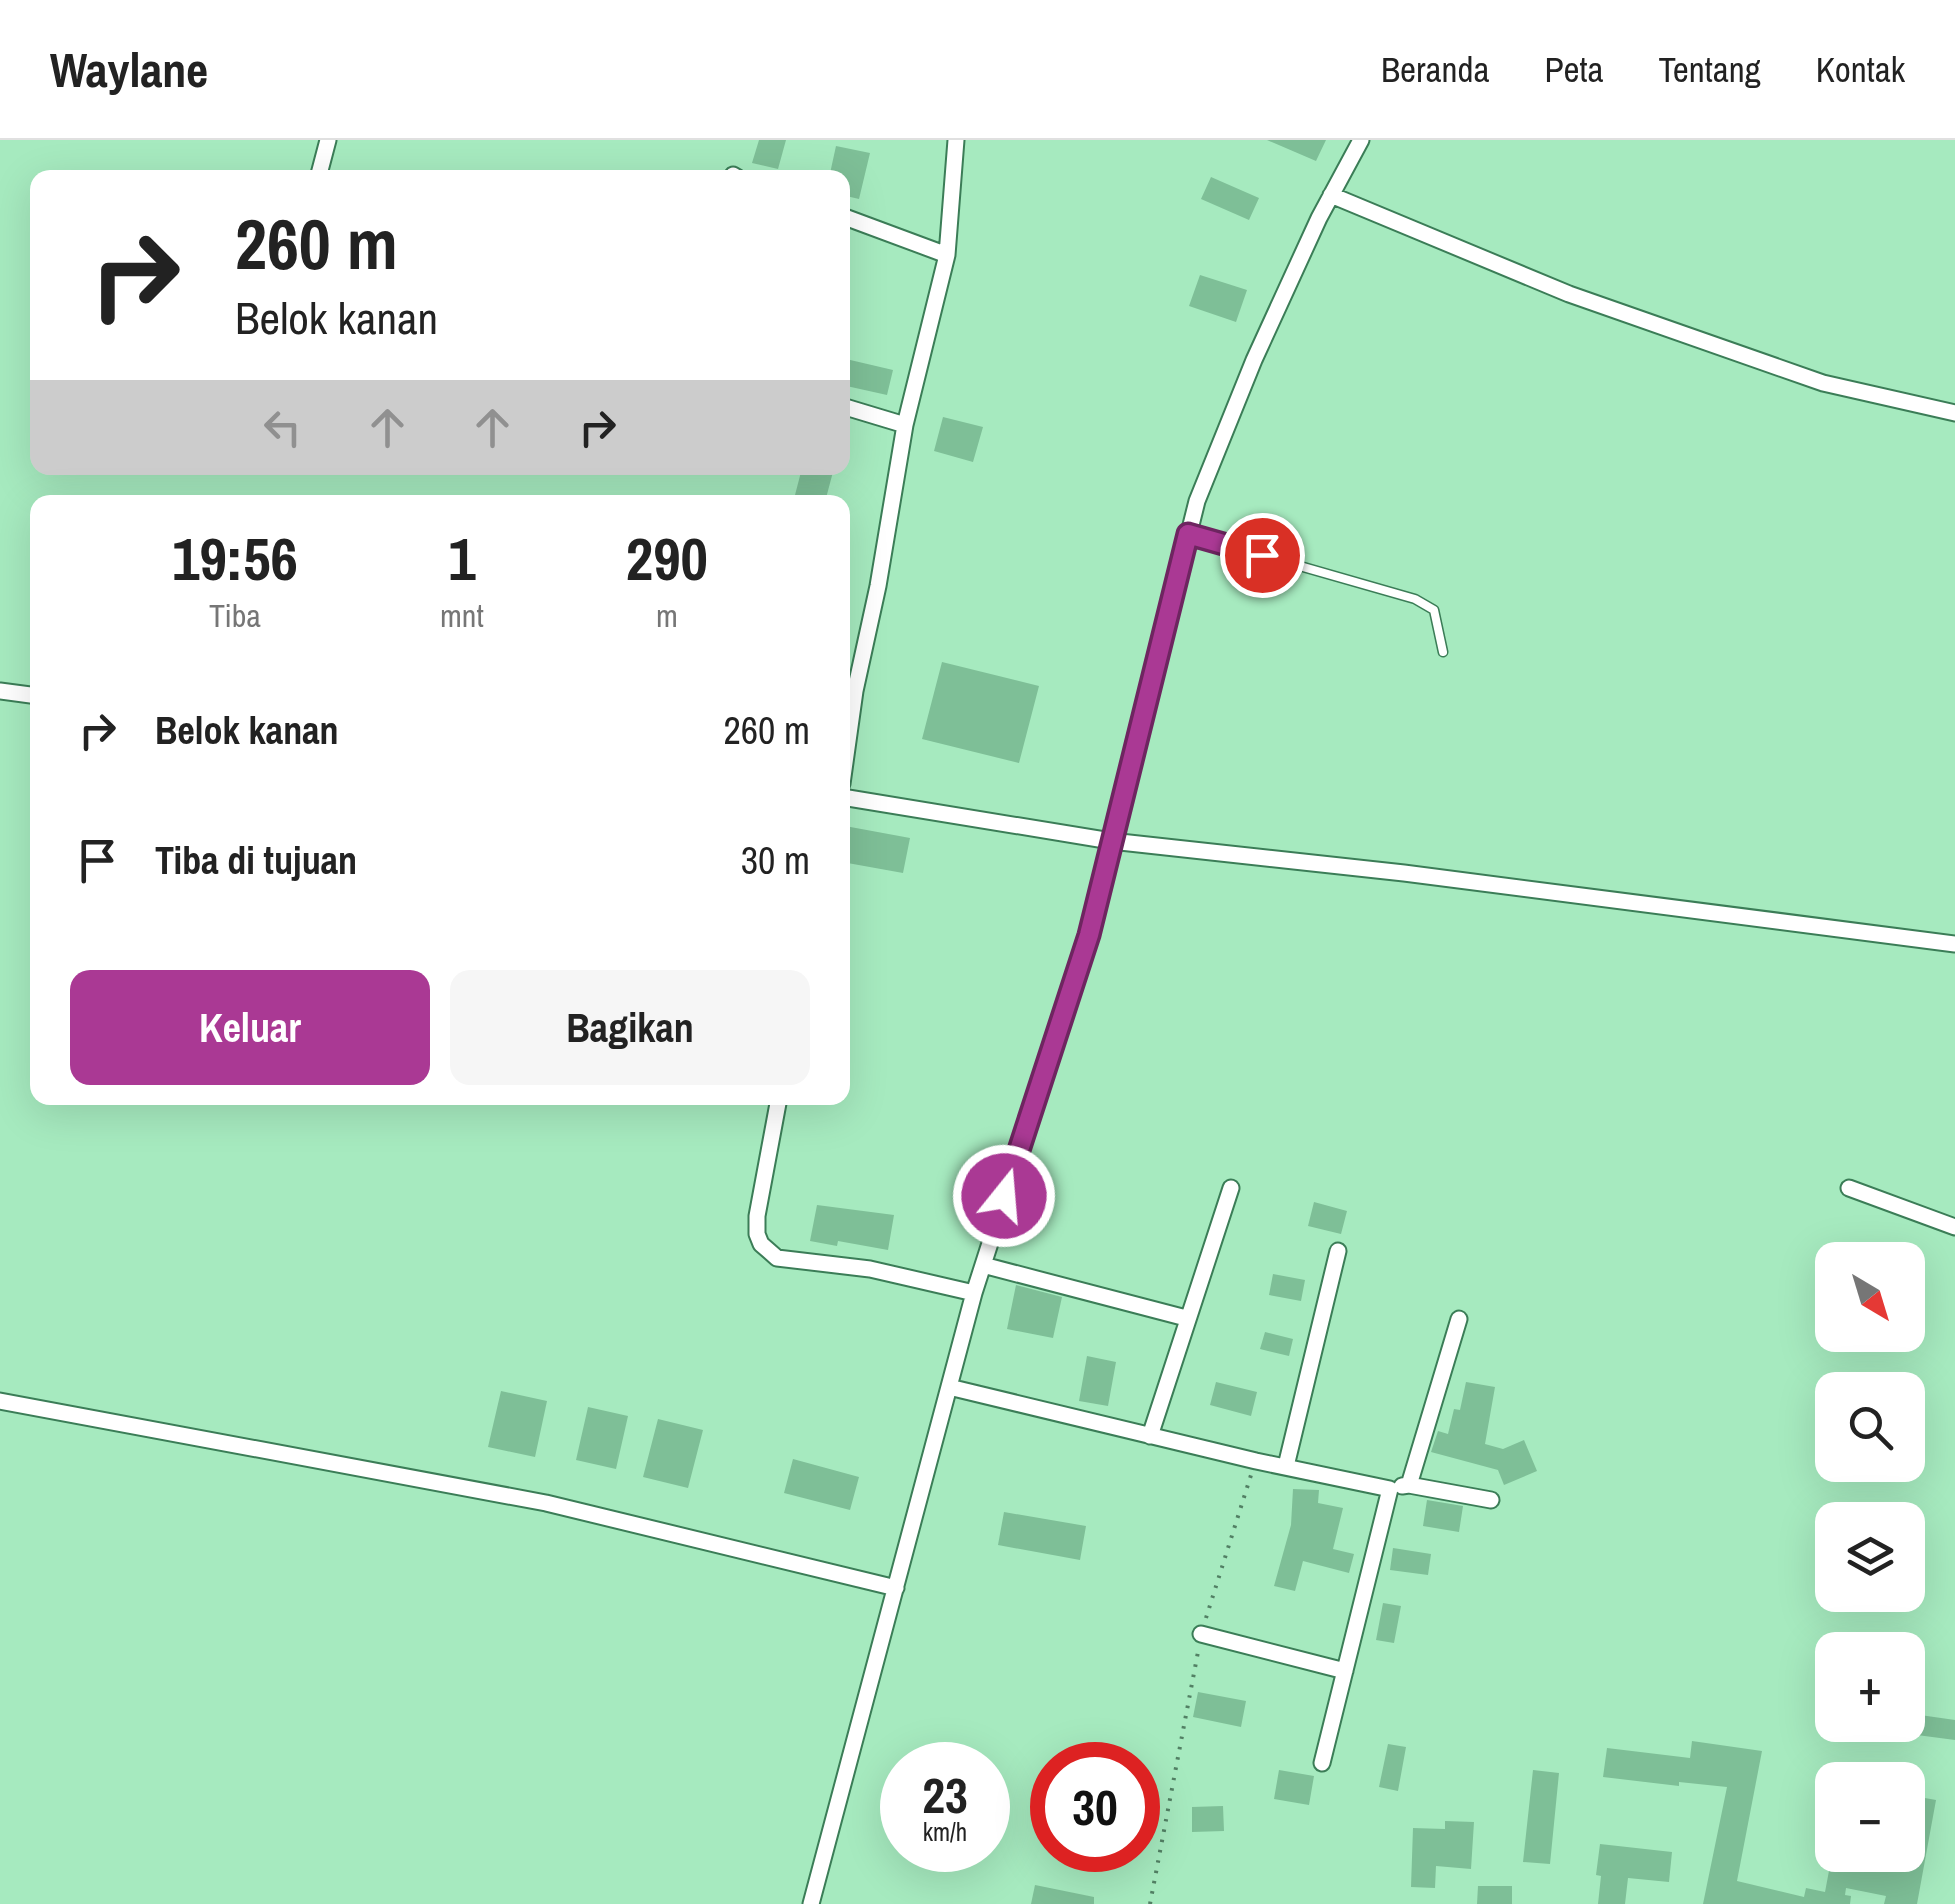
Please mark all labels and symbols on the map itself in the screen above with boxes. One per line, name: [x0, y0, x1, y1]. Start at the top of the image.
pin: [1220, 513, 1305, 598]
position arrow: [952, 1144, 1056, 1248]
north arrow: [1815, 1242, 1925, 1352]
speed limit sign: 30: [1030, 1742, 1160, 1872]

